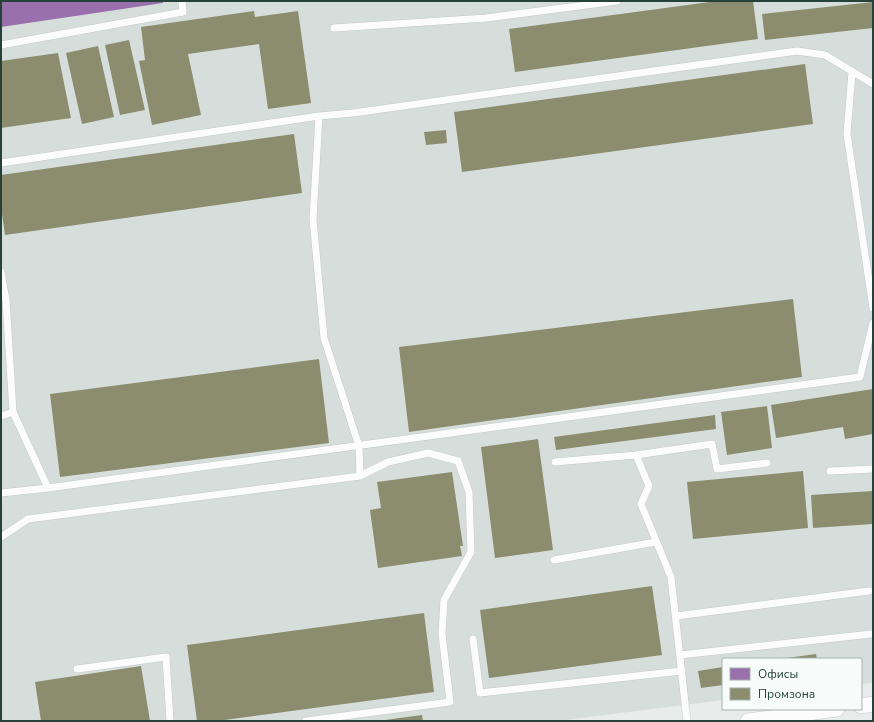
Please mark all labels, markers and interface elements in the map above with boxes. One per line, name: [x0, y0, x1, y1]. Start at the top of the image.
legend: [722, 658, 862, 710]
text: Офисы: [758, 666, 798, 682]
text: Промзона: [758, 686, 815, 702]

